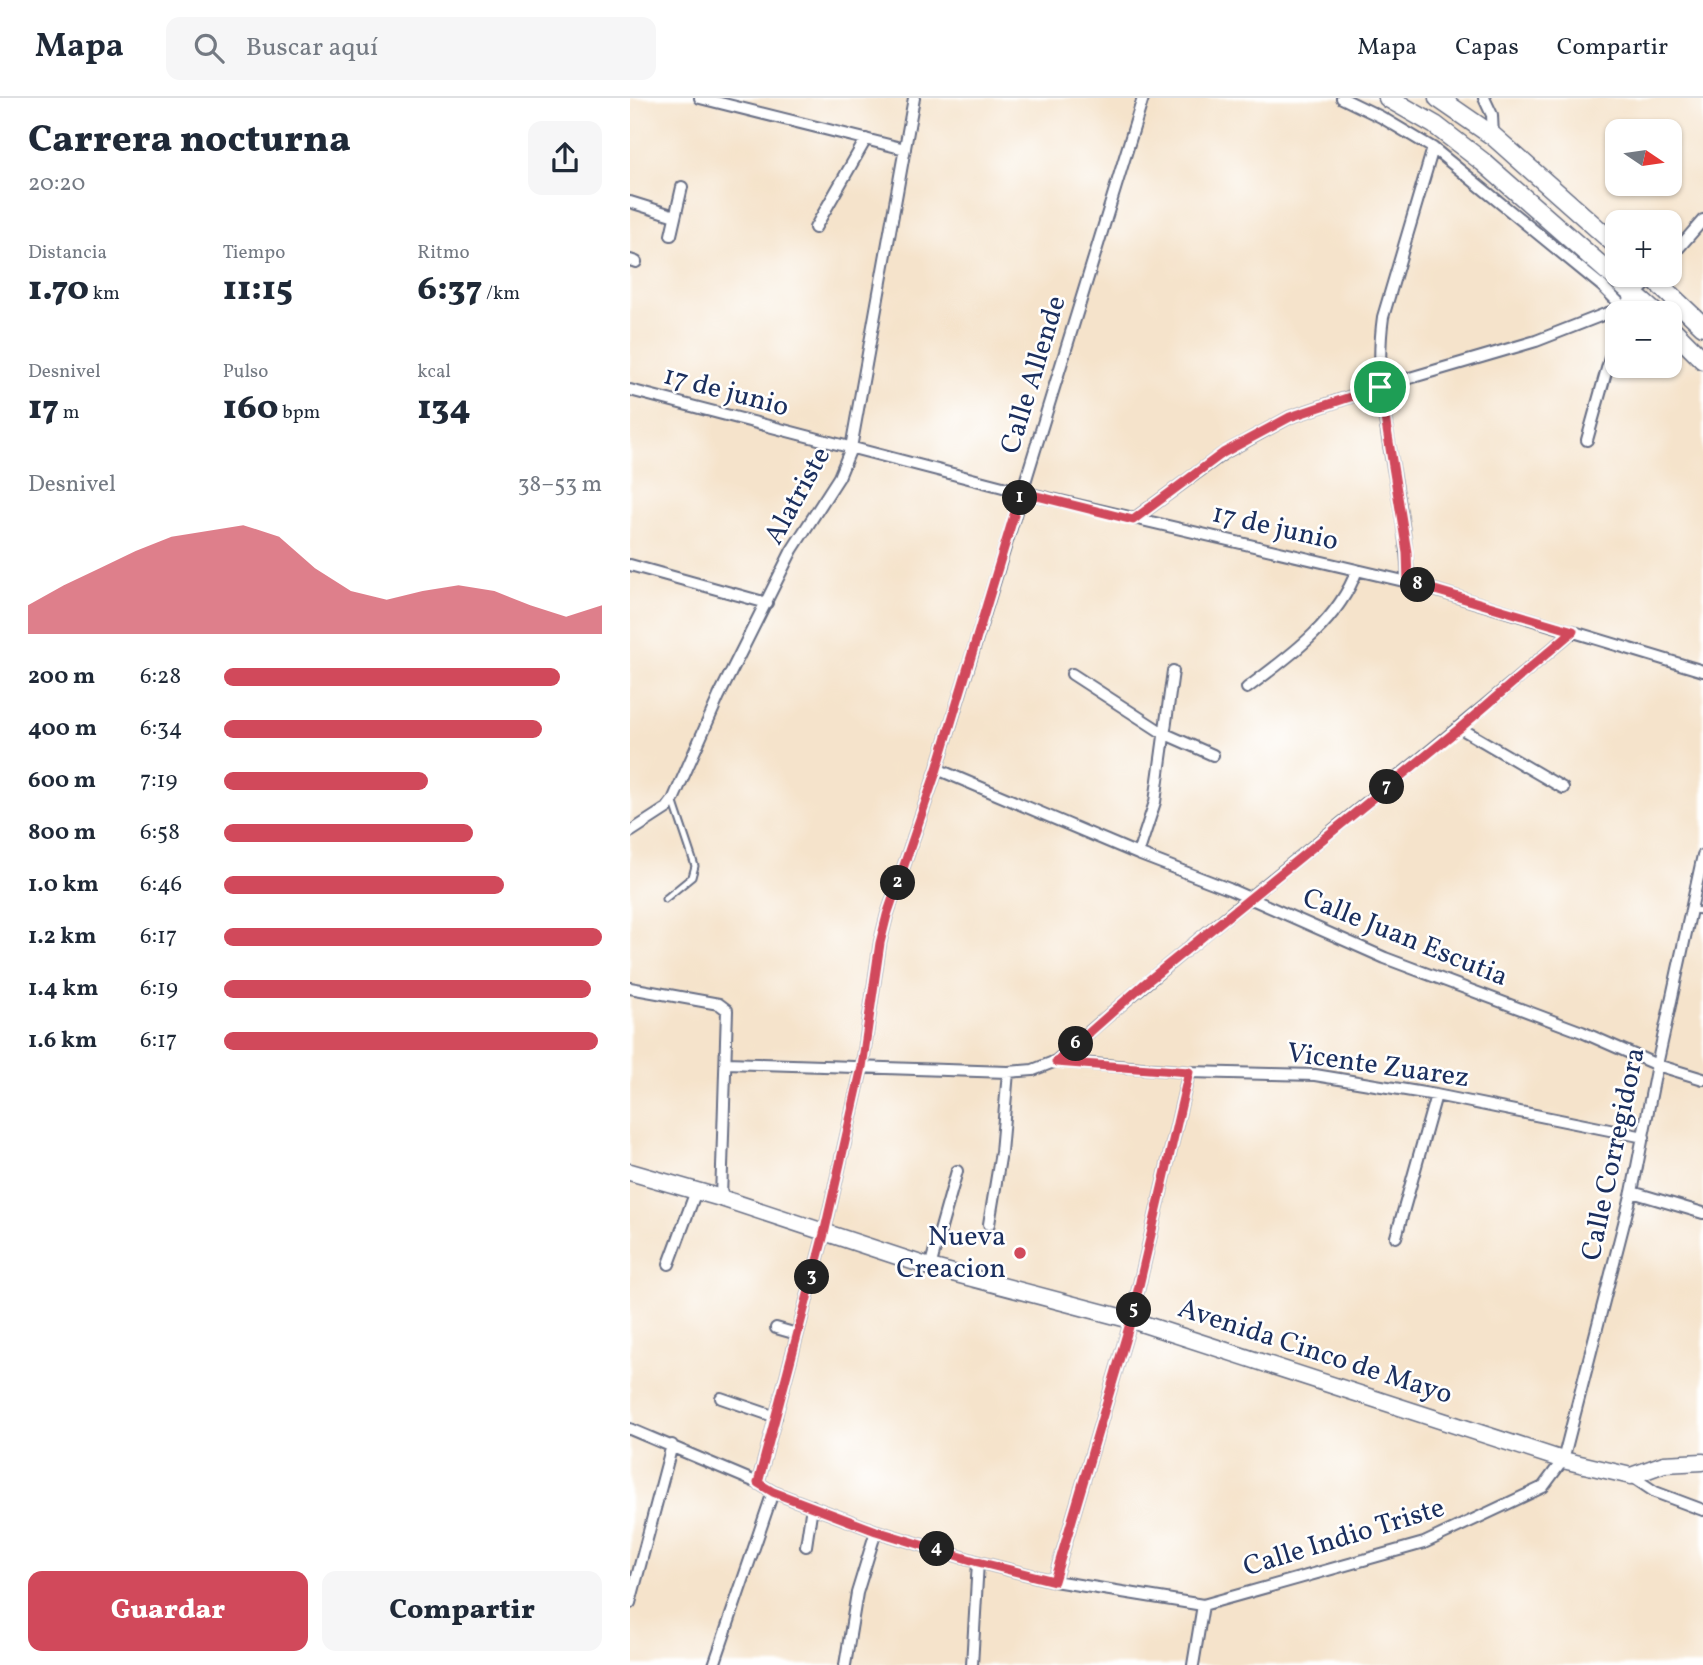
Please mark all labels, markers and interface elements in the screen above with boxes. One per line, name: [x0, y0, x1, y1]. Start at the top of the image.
search box: [166, 17, 656, 80]
text: Mapa: [35, 25, 124, 71]
icon: search: [190, 29, 228, 67]
text: Buscar aquí: [246, 30, 378, 66]
text: Mapa: [1357, 31, 1417, 65]
text: Capas: [1455, 31, 1519, 65]
text: Compartir: [1557, 31, 1668, 65]
text: Carrera nocturna: [28, 115, 351, 168]
north arrow: [1605, 119, 1682, 196]
map controls: [1605, 119, 1682, 378]
button: share: [528, 121, 602, 195]
text: 20:20: [28, 168, 85, 200]
button: +: [1605, 210, 1682, 287]
text: Distancia: [28, 240, 107, 266]
text: Tiempo: [223, 240, 285, 266]
text: Ritmo: [417, 240, 470, 266]
text: 1.70: [28, 266, 89, 314]
text: 11:15: [223, 266, 293, 314]
text: 6:37: [417, 266, 482, 314]
text: km: [89, 281, 120, 307]
text: /km: [482, 281, 520, 307]
street label: Calle Allende: [991, 291, 1077, 459]
button: −: [1605, 301, 1682, 378]
street label: 17 de junio: [659, 357, 793, 427]
pin: [1350, 357, 1410, 417]
text: Desnivel: [28, 359, 101, 385]
text: Pulso: [223, 359, 268, 385]
text: kcal: [417, 359, 451, 385]
icon: arrive: [1361, 368, 1399, 406]
text: 17: [28, 385, 59, 433]
text: 160: [223, 385, 279, 433]
text: 134: [417, 385, 471, 433]
text: m: [59, 400, 80, 426]
text: bpm: [279, 400, 320, 426]
street label: Alatriste: [755, 440, 841, 552]
text: Desnivel: [28, 469, 116, 501]
text: 38–53 m: [518, 469, 602, 501]
pin: 1: [1002, 480, 1038, 516]
text: 1: [1016, 484, 1023, 510]
street label: 17 de junio: [1208, 495, 1342, 561]
pin: 8: [1400, 568, 1436, 602]
text: 8: [1412, 571, 1423, 597]
text: 200 m: [28, 661, 95, 693]
text: 6:28: [140, 661, 181, 693]
text: 400 m: [28, 713, 97, 745]
text: 6:34: [140, 713, 183, 745]
text: 600 m: [28, 765, 96, 797]
text: 7:19: [140, 765, 177, 797]
pin: 7: [1370, 770, 1404, 804]
text: 7: [1382, 773, 1391, 799]
text: 800 m: [28, 817, 96, 849]
text: 6:58: [140, 817, 180, 849]
pin: 2: [880, 866, 916, 900]
text: 1.0 km: [28, 869, 99, 901]
text: 6:46: [140, 869, 182, 901]
text: 2: [893, 869, 902, 895]
street label: Calle Juan Escutia: [1296, 879, 1514, 997]
text: 1.2 km: [28, 921, 97, 953]
text: 6:17: [140, 921, 177, 953]
text: 1.4 km: [28, 973, 99, 1005]
text: 6:19: [140, 973, 178, 1005]
text: 1.6 km: [28, 1025, 97, 1057]
text: 6:17: [140, 1025, 177, 1057]
pin: 6: [1058, 1026, 1094, 1062]
text: 6: [1070, 1030, 1081, 1056]
street label: Vicente Zuarez: [1284, 1034, 1472, 1098]
street label: Calle Corregidora: [1572, 1044, 1656, 1264]
place label: Nueva Creacion: [896, 1218, 1006, 1289]
marker: Nueva Creacion: [1012, 1245, 1028, 1261]
pin: 3: [794, 1260, 830, 1294]
text: 3: [807, 1263, 816, 1289]
street label: Avenida Cinco de Mayo: [1173, 1289, 1457, 1415]
pin: 5: [1116, 1292, 1152, 1328]
text: 5: [1129, 1296, 1138, 1322]
street label: Calle Indio Triste: [1239, 1489, 1449, 1587]
pin: 4: [920, 1532, 954, 1566]
text: 4: [931, 1535, 942, 1561]
button: Guardar: [28, 1571, 308, 1651]
button: Compartir: [322, 1571, 602, 1651]

